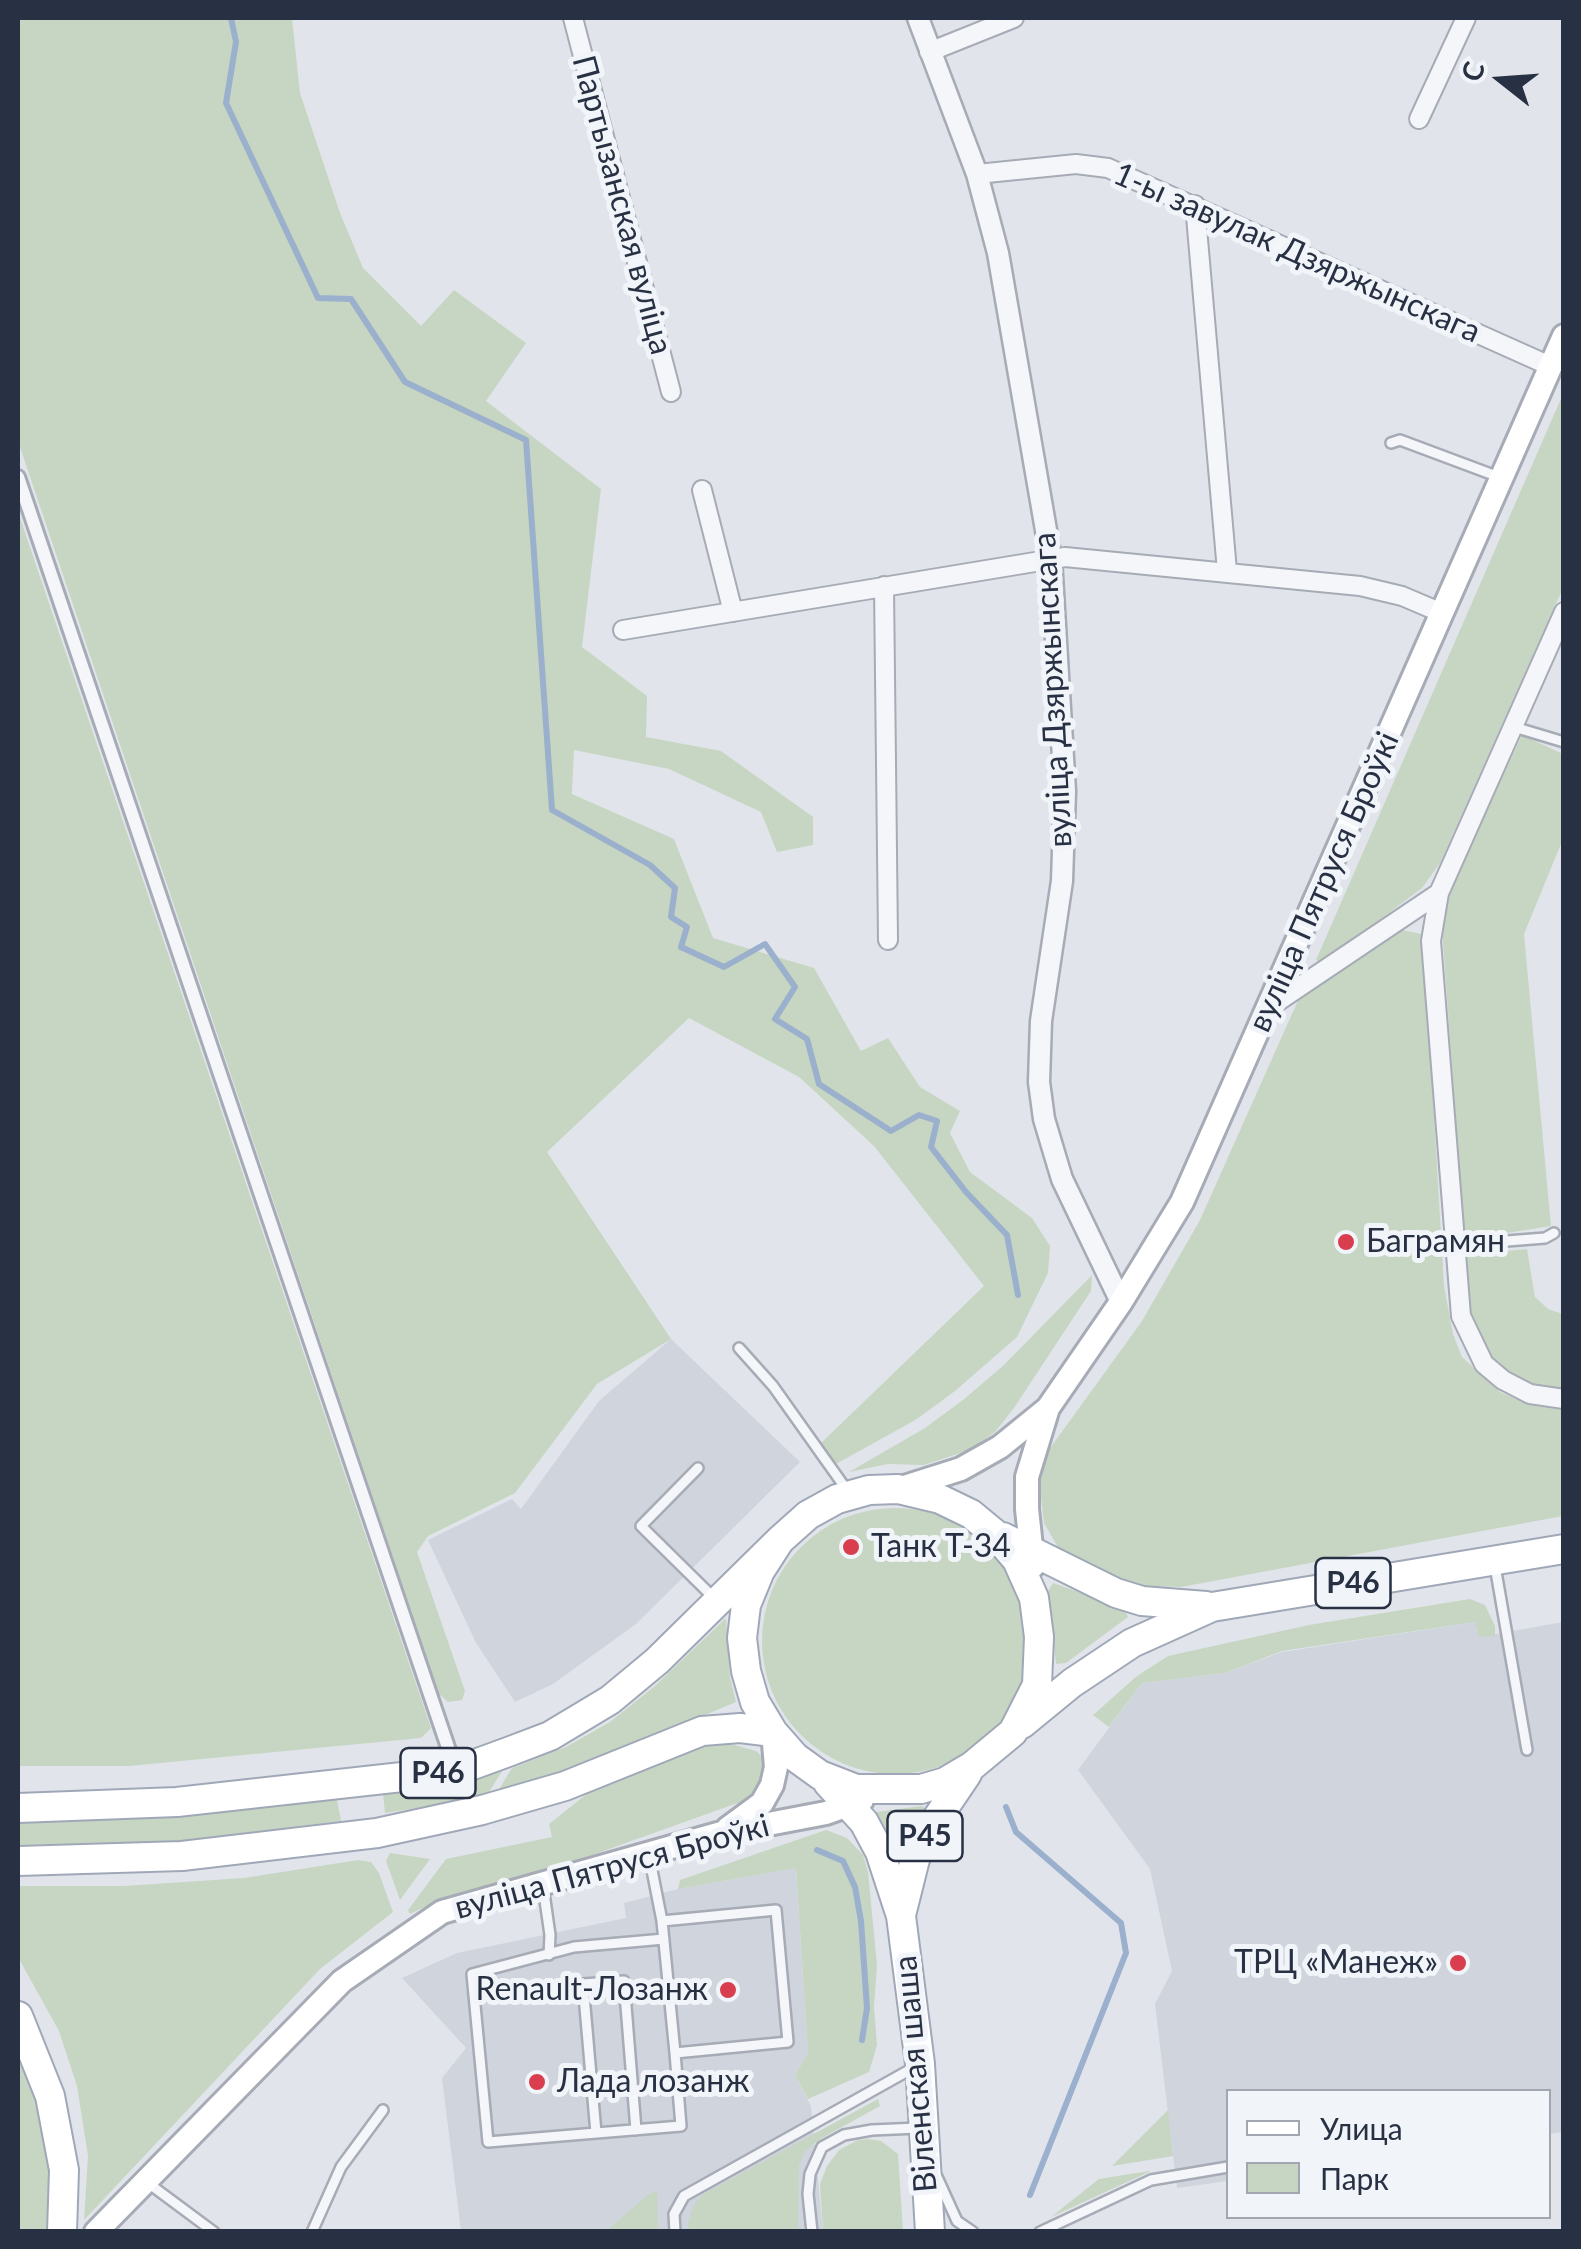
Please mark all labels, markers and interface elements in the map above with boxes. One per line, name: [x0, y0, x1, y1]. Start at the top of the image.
north arrow: [1451, 30, 1551, 130]
street label: Партызанская вуліца: [564, 51, 680, 359]
text: С: [1453, 57, 1491, 85]
street label: 1-ы завулак Дзяржынскага: [1108, 155, 1486, 351]
street label: вуліца Дзяржынскага: [1026, 531, 1080, 849]
street label: вуліца Пятруся Броўкі: [1241, 726, 1407, 1038]
place label: Баграмян: [1366, 1223, 1505, 1261]
marker: Баграмян: [1335, 1231, 1357, 1253]
place label: Танк Т-34: [871, 1528, 1011, 1566]
marker: Танк Т-34: [840, 1536, 862, 1558]
road number: Р46: [1316, 1558, 1390, 1608]
road number: Р46: [400, 1748, 476, 1798]
street label: вуліца Пятруся Броўкі: [451, 1807, 773, 1927]
road number: Р45: [888, 1811, 962, 1861]
place label: ТРЦ «Манеж»: [1234, 1944, 1438, 1982]
marker: ТРЦ «Манеж»: [1447, 1952, 1469, 1974]
street label: Віленская шаша: [887, 1954, 945, 2194]
place label: Renault-Лозанж: [476, 1971, 708, 2009]
marker: Renault-Лозанж: [717, 1979, 739, 2001]
place label: Лада лозанж: [557, 2063, 750, 2101]
marker: Лада лозанж: [526, 2071, 548, 2093]
legend: [1226, 2089, 1551, 2219]
text: Улица: [1320, 2110, 1403, 2146]
text: Парк: [1320, 2160, 1389, 2196]

